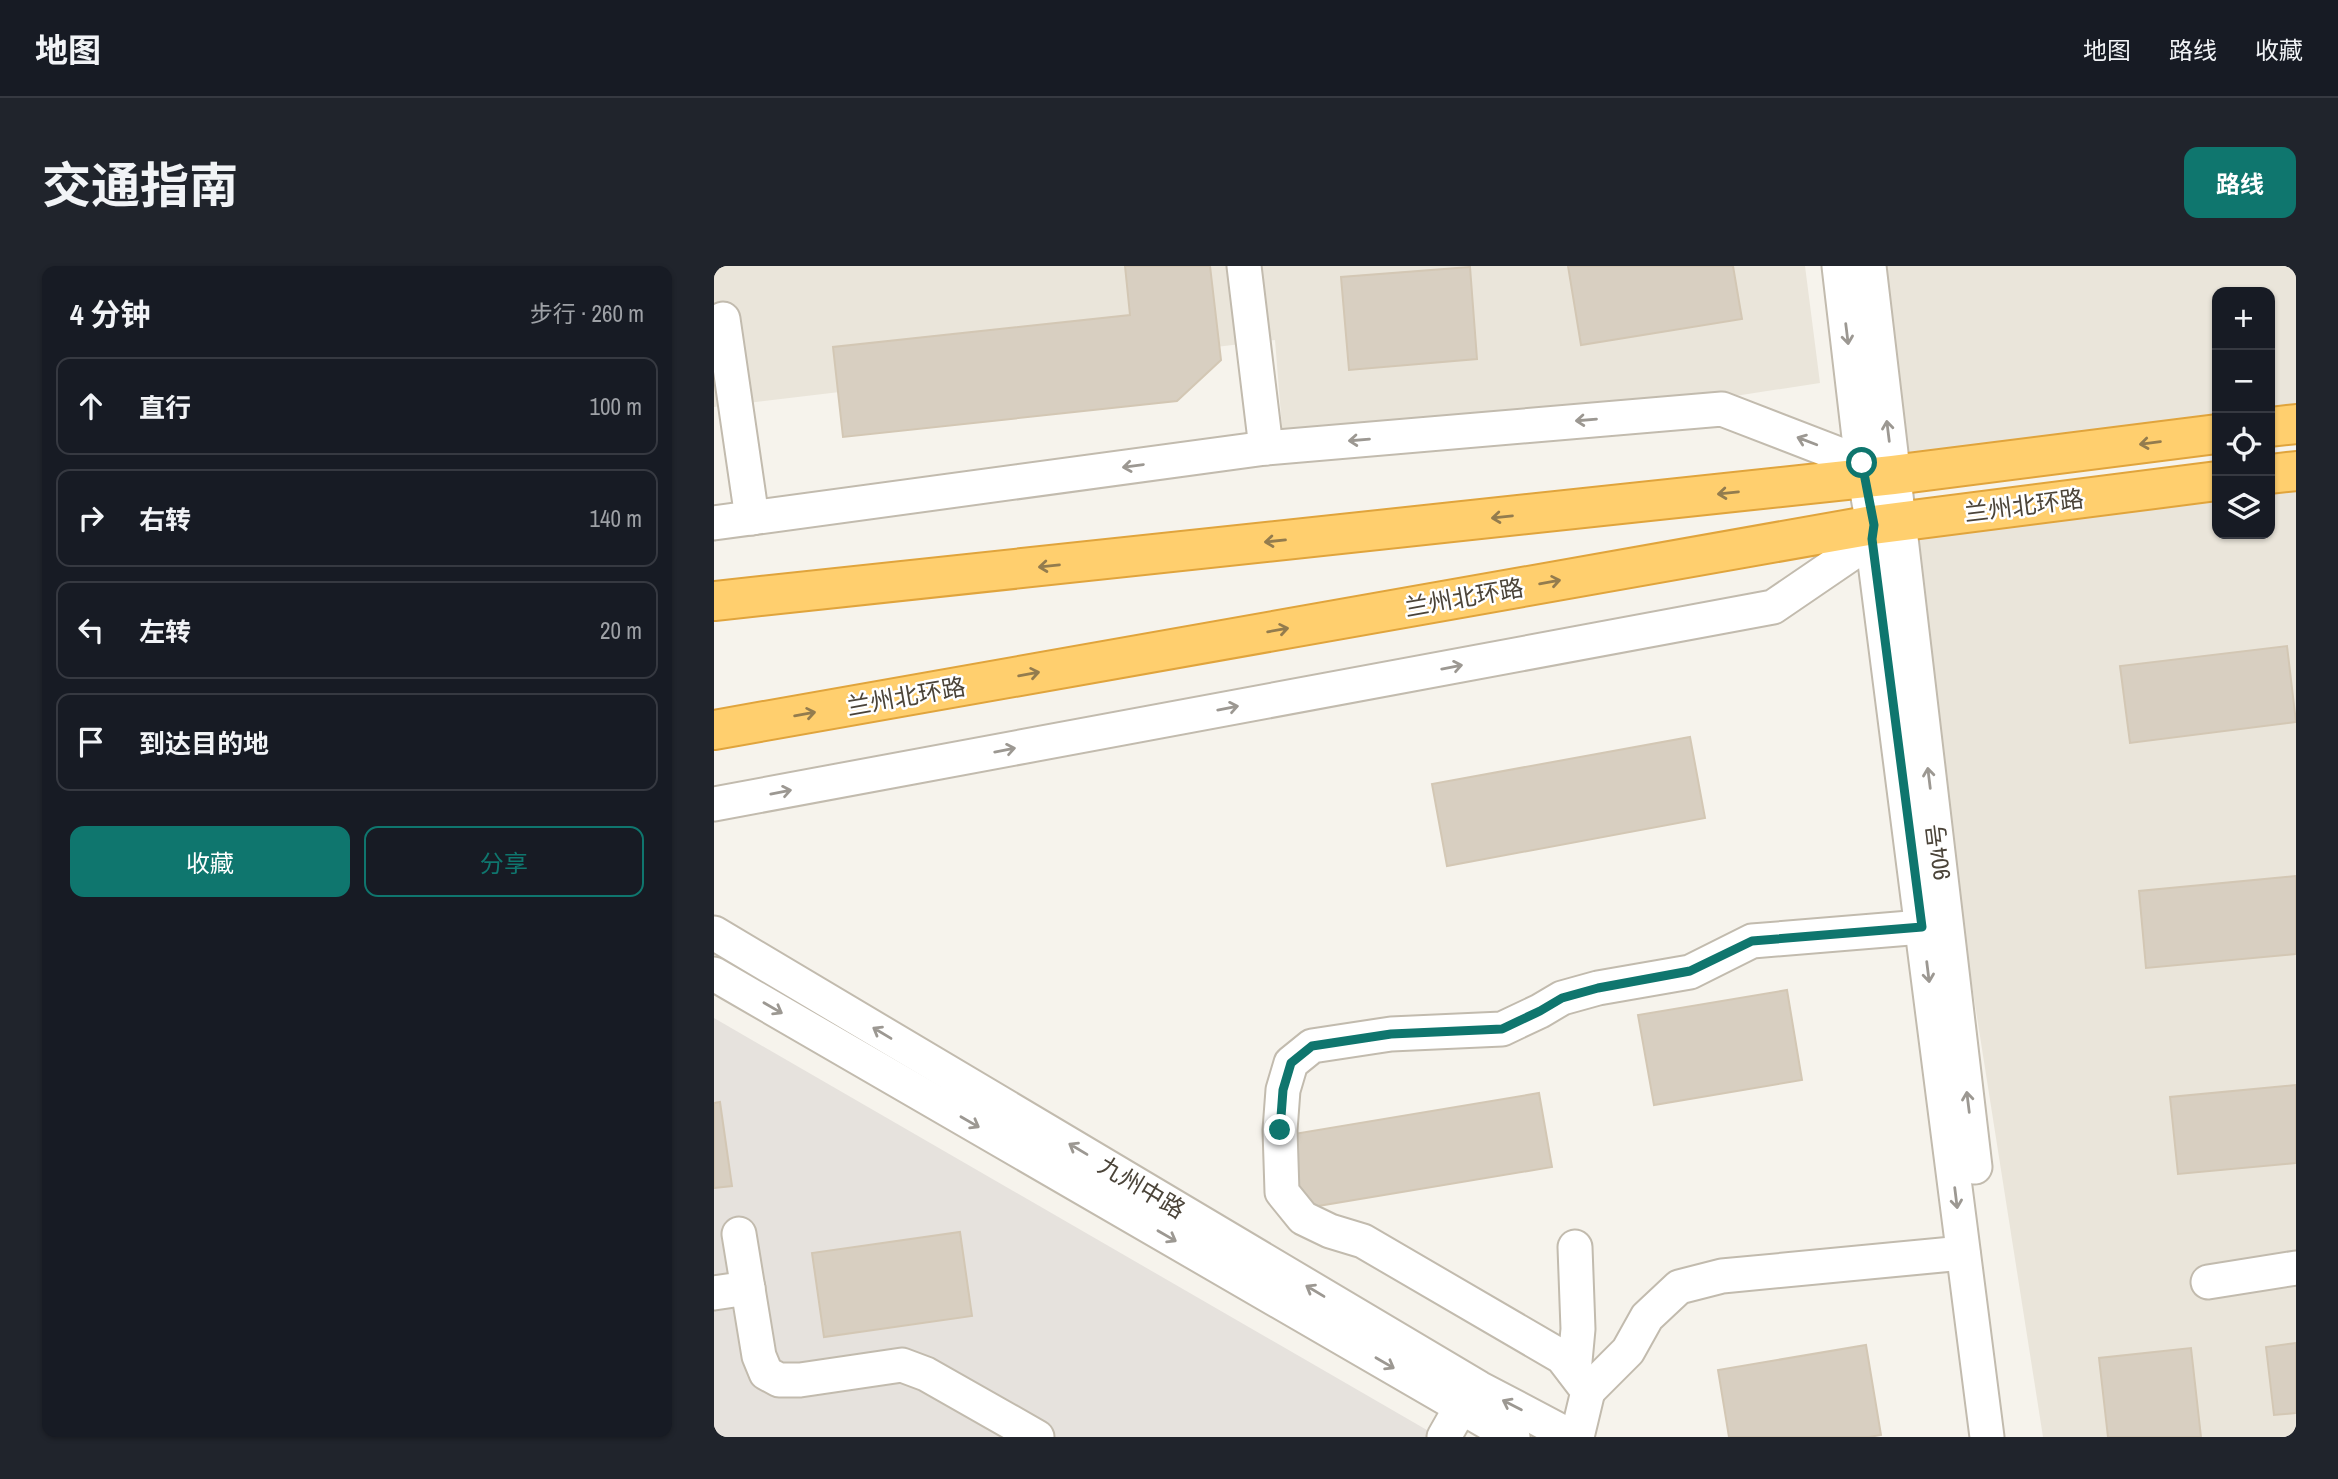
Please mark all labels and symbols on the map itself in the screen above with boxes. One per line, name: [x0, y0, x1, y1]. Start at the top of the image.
one-way arrow: [1841, 322, 1854, 345]
one-way arrow: [1575, 414, 1598, 427]
one-way arrow: [1881, 420, 1894, 443]
one-way arrow: [1348, 434, 1371, 447]
one-way arrow: [1796, 434, 1818, 447]
one-way arrow: [2139, 436, 2161, 449]
route start: [1846, 447, 1877, 478]
one-way arrow: [1122, 460, 1145, 473]
street label: 兰州北环路: [1962, 482, 2086, 528]
one-way arrow: [1717, 486, 1740, 499]
one-way arrow: [1491, 511, 1514, 524]
one-way arrow: [1265, 535, 1287, 548]
one-way arrow: [1038, 559, 1061, 572]
street label: 兰州北环路: [1402, 571, 1526, 623]
one-way arrow: [1538, 575, 1561, 588]
one-way arrow: [1266, 623, 1288, 637]
one-way arrow: [1440, 659, 1463, 673]
one-way arrow: [1017, 667, 1040, 680]
street label: 兰州北环路: [844, 670, 968, 722]
one-way arrow: [1216, 701, 1239, 715]
one-way arrow: [793, 707, 816, 720]
one-way arrow: [993, 743, 1016, 756]
one-way arrow: [1923, 768, 1936, 790]
one-way arrow: [769, 785, 792, 798]
street label: 904号: [1919, 822, 1957, 882]
one-way arrow: [1921, 960, 1934, 983]
one-way arrow: [762, 1002, 783, 1015]
one-way arrow: [873, 1026, 893, 1040]
one-way arrow: [1961, 1091, 1974, 1113]
route end: [1264, 1114, 1295, 1145]
one-way arrow: [959, 1115, 979, 1129]
one-way arrow: [1068, 1142, 1088, 1156]
street label: 九州中路: [1093, 1149, 1191, 1225]
one-way arrow: [1950, 1186, 1963, 1209]
one-way arrow: [1156, 1229, 1176, 1243]
one-way arrow: [1306, 1284, 1326, 1298]
one-way arrow: [1374, 1356, 1394, 1370]
one-way arrow: [1502, 1398, 1523, 1412]

